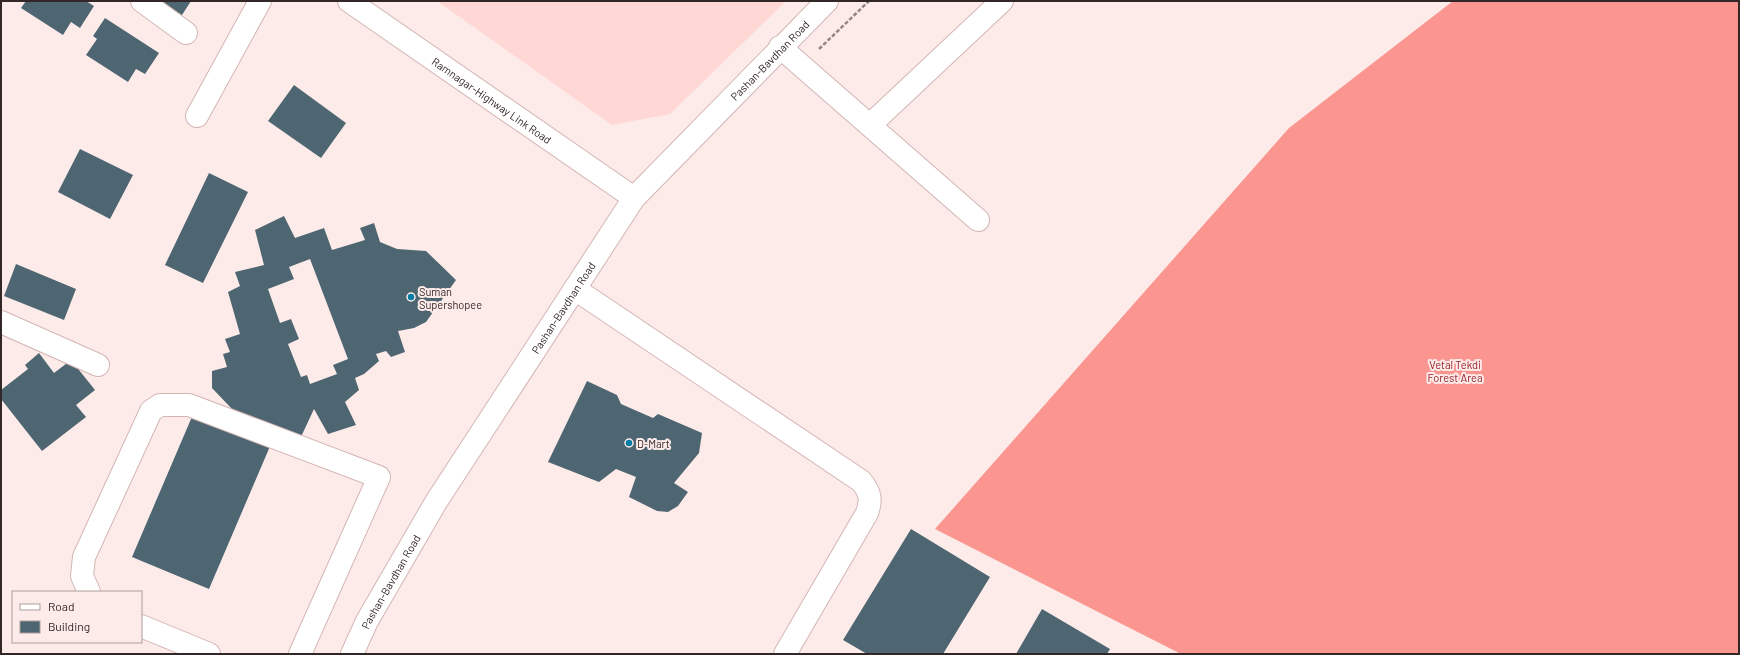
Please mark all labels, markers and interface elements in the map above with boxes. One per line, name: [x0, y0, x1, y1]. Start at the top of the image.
street label: Pashan-Bavdhan Road: [727, 17, 811, 103]
street label: Ramnagar-Highway Link Road: [430, 54, 554, 146]
street label: Pashan-Bavdhan Road: [528, 259, 597, 356]
place label: Suman Supershopee: [419, 285, 482, 311]
marker: Suman Supershopee: [406, 292, 416, 302]
park label: Vetal Tekdi Forest Area: [1427, 358, 1483, 384]
place label: D-Mart: [637, 437, 670, 450]
marker: D-Mart: [624, 438, 634, 448]
street label: Pashan-Bavdhan Road: [358, 532, 422, 631]
legend: [12, 591, 142, 643]
text: Road: [48, 599, 75, 613]
text: Building: [48, 619, 90, 633]

